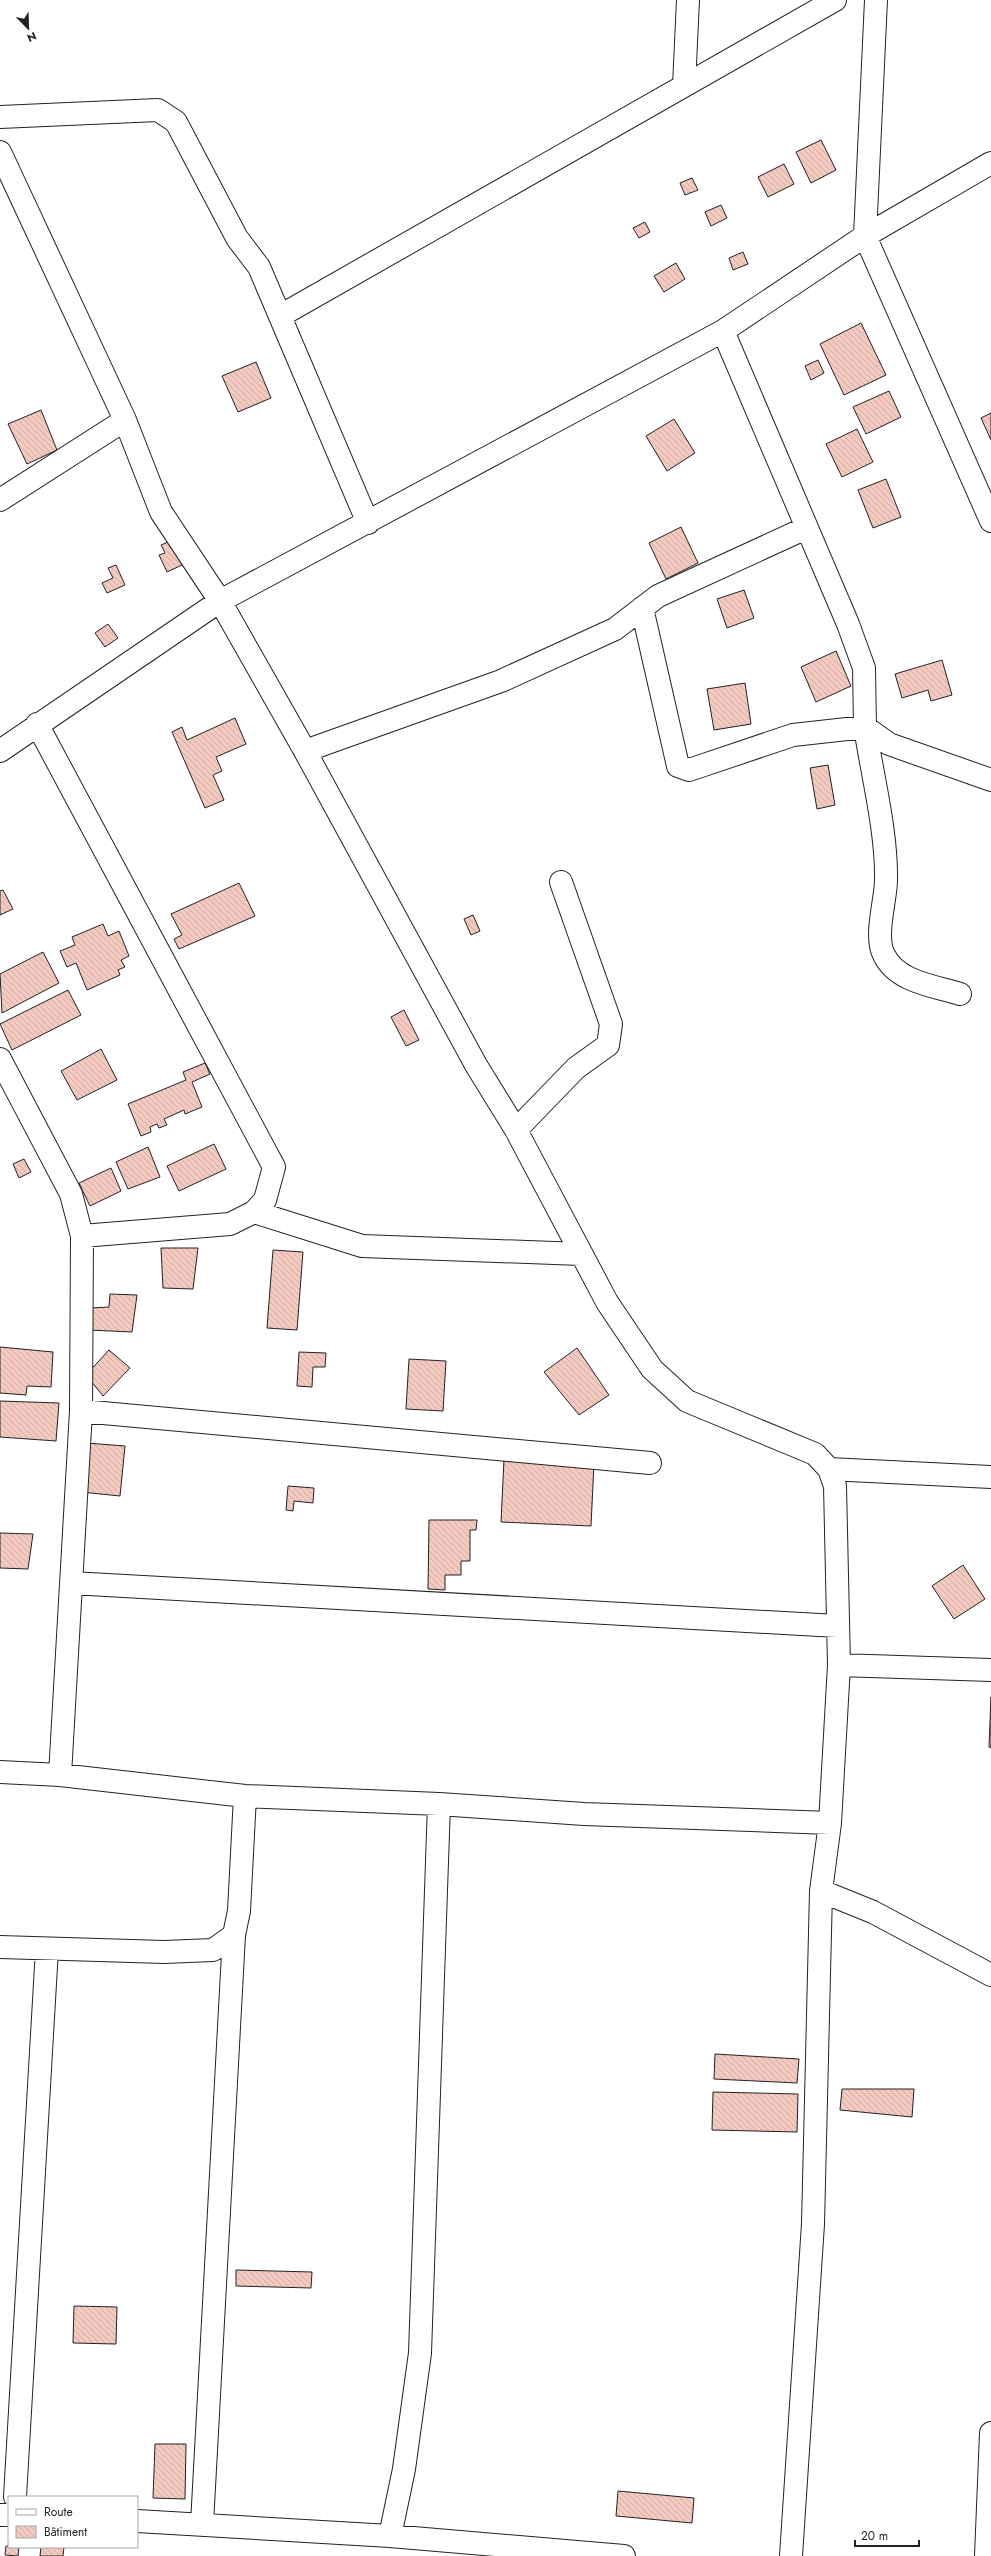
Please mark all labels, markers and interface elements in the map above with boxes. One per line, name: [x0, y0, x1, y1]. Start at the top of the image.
north arrow: [8, 8, 48, 48]
text: N: [25, 28, 39, 46]
legend: [8, 2496, 138, 2548]
text: Route: [44, 2503, 73, 2521]
scale bar: [855, 2522, 919, 2548]
text: Bâtiment: [44, 2523, 87, 2541]
text: 20 m: [861, 2527, 888, 2545]

